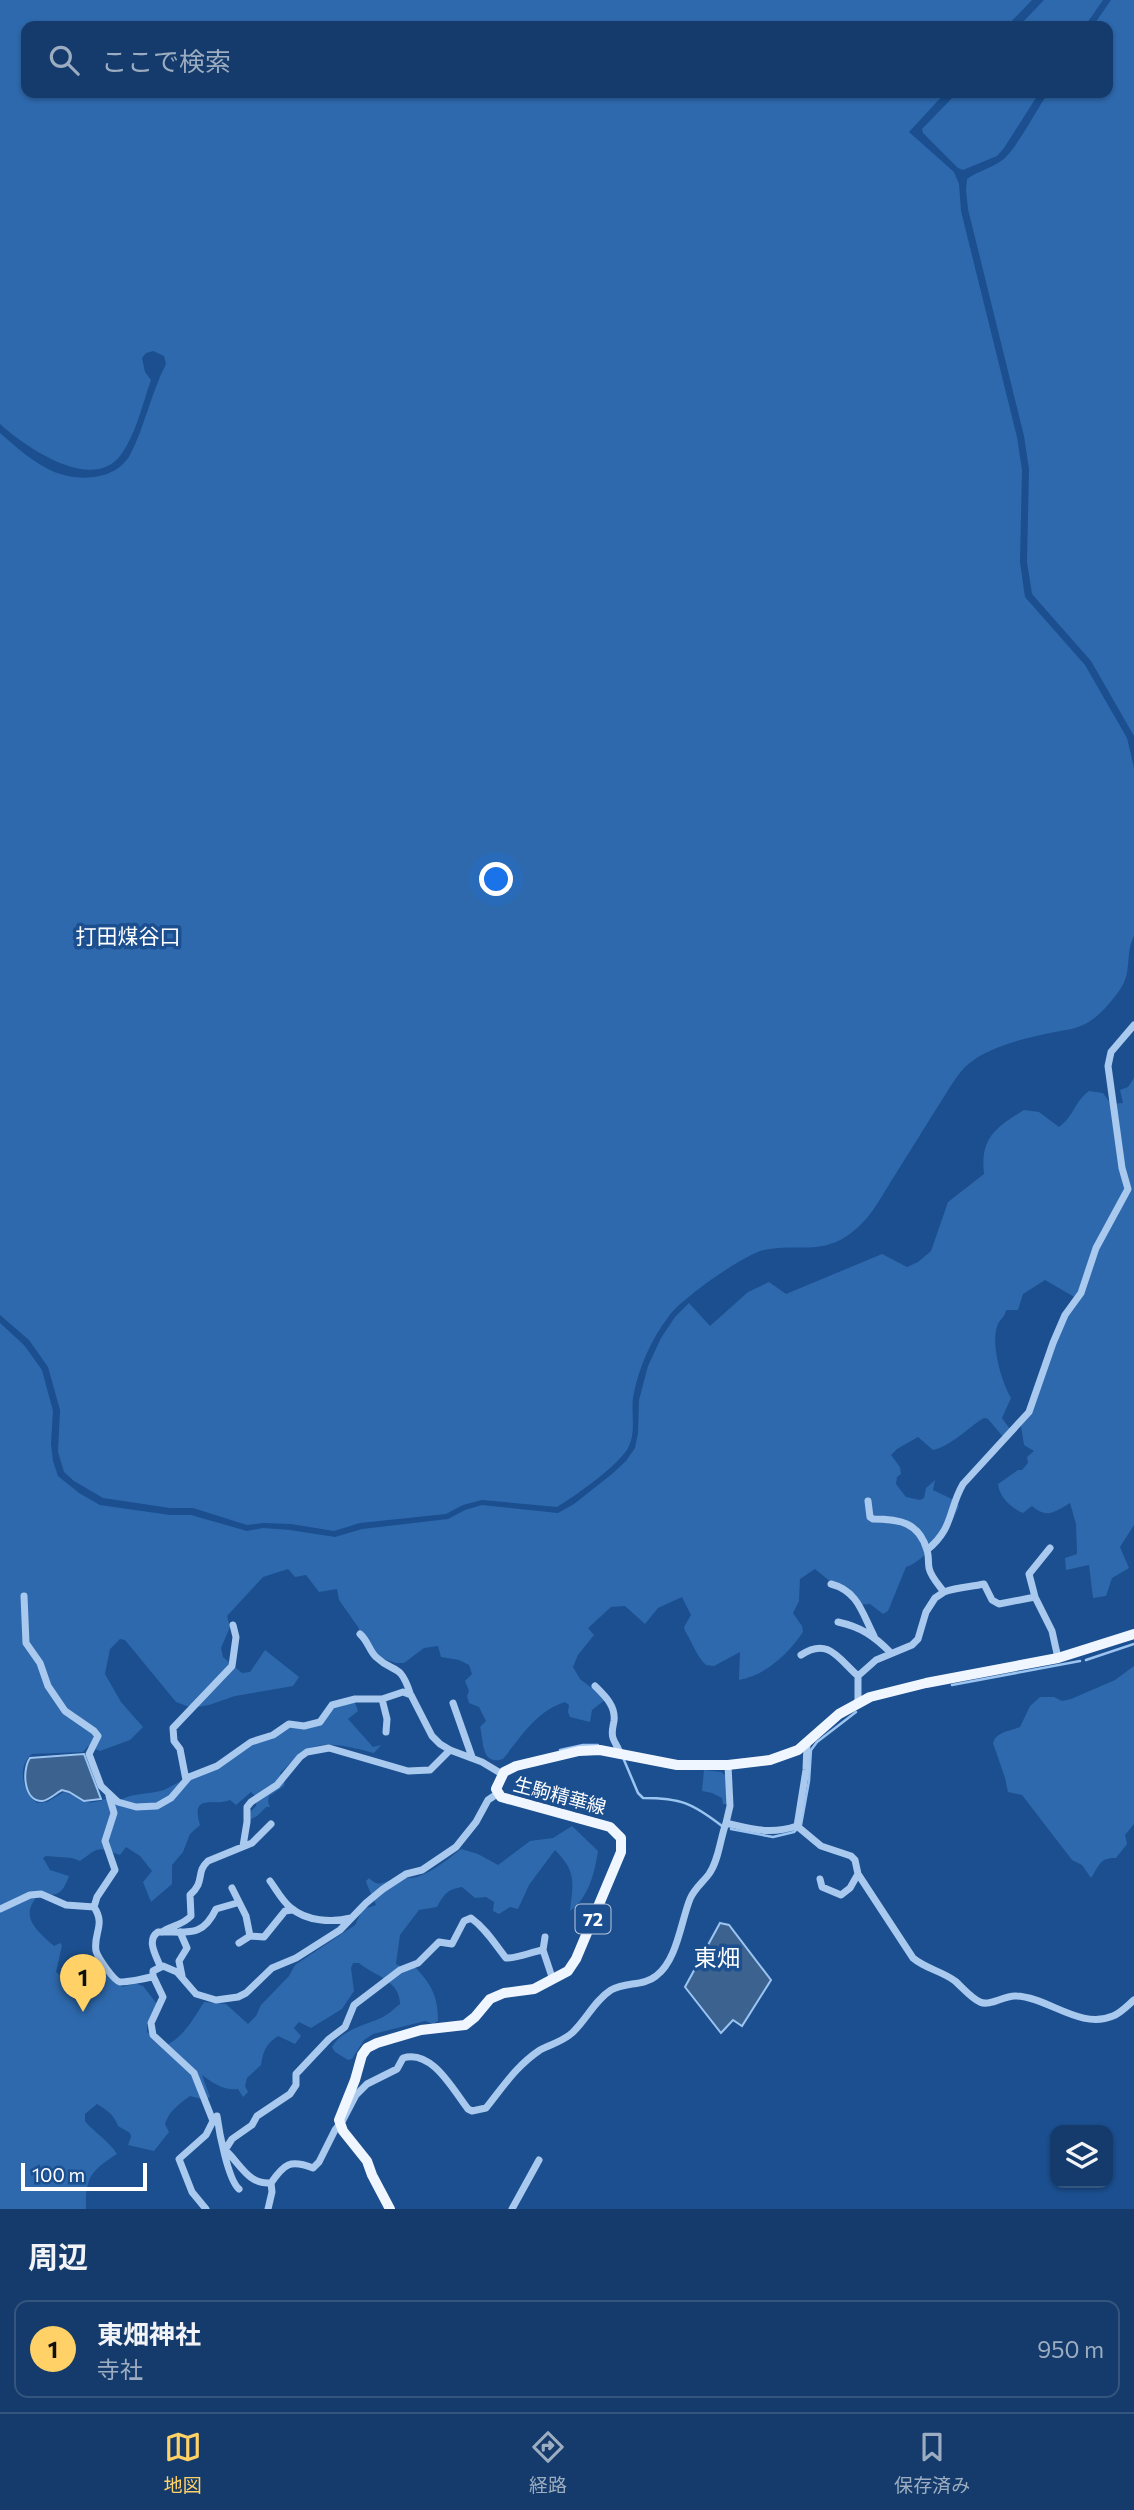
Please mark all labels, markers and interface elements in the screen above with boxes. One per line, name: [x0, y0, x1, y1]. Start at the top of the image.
search box: [21, 21, 1113, 98]
icon: search: [45, 41, 83, 79]
text: ここで検索: [101, 45, 231, 76]
your location: [479, 862, 513, 896]
district label: 打田煤谷口: [76, 923, 181, 948]
street label: 生駒精華線: [511, 1772, 609, 1818]
road number: 72: [576, 1905, 610, 1934]
district label: 東畑: [694, 1943, 740, 1971]
pin: 1: [60, 1954, 106, 2012]
map controls: [1050, 2125, 1113, 2188]
button: layers: [1050, 2125, 1113, 2188]
scale bar: [21, 2160, 147, 2192]
text: 100 m: [32, 2163, 85, 2186]
text: 周辺: [28, 2237, 88, 2274]
text: 東畑神社: [97, 2318, 201, 2349]
text: 1: [48, 2335, 58, 2363]
text: 950 m: [1037, 2335, 1104, 2363]
text: 寺社: [97, 2355, 143, 2383]
tab: 地図: [164, 2428, 202, 2497]
tab: 経路: [529, 2428, 567, 2497]
tab: 保存済み: [894, 2428, 970, 2497]

